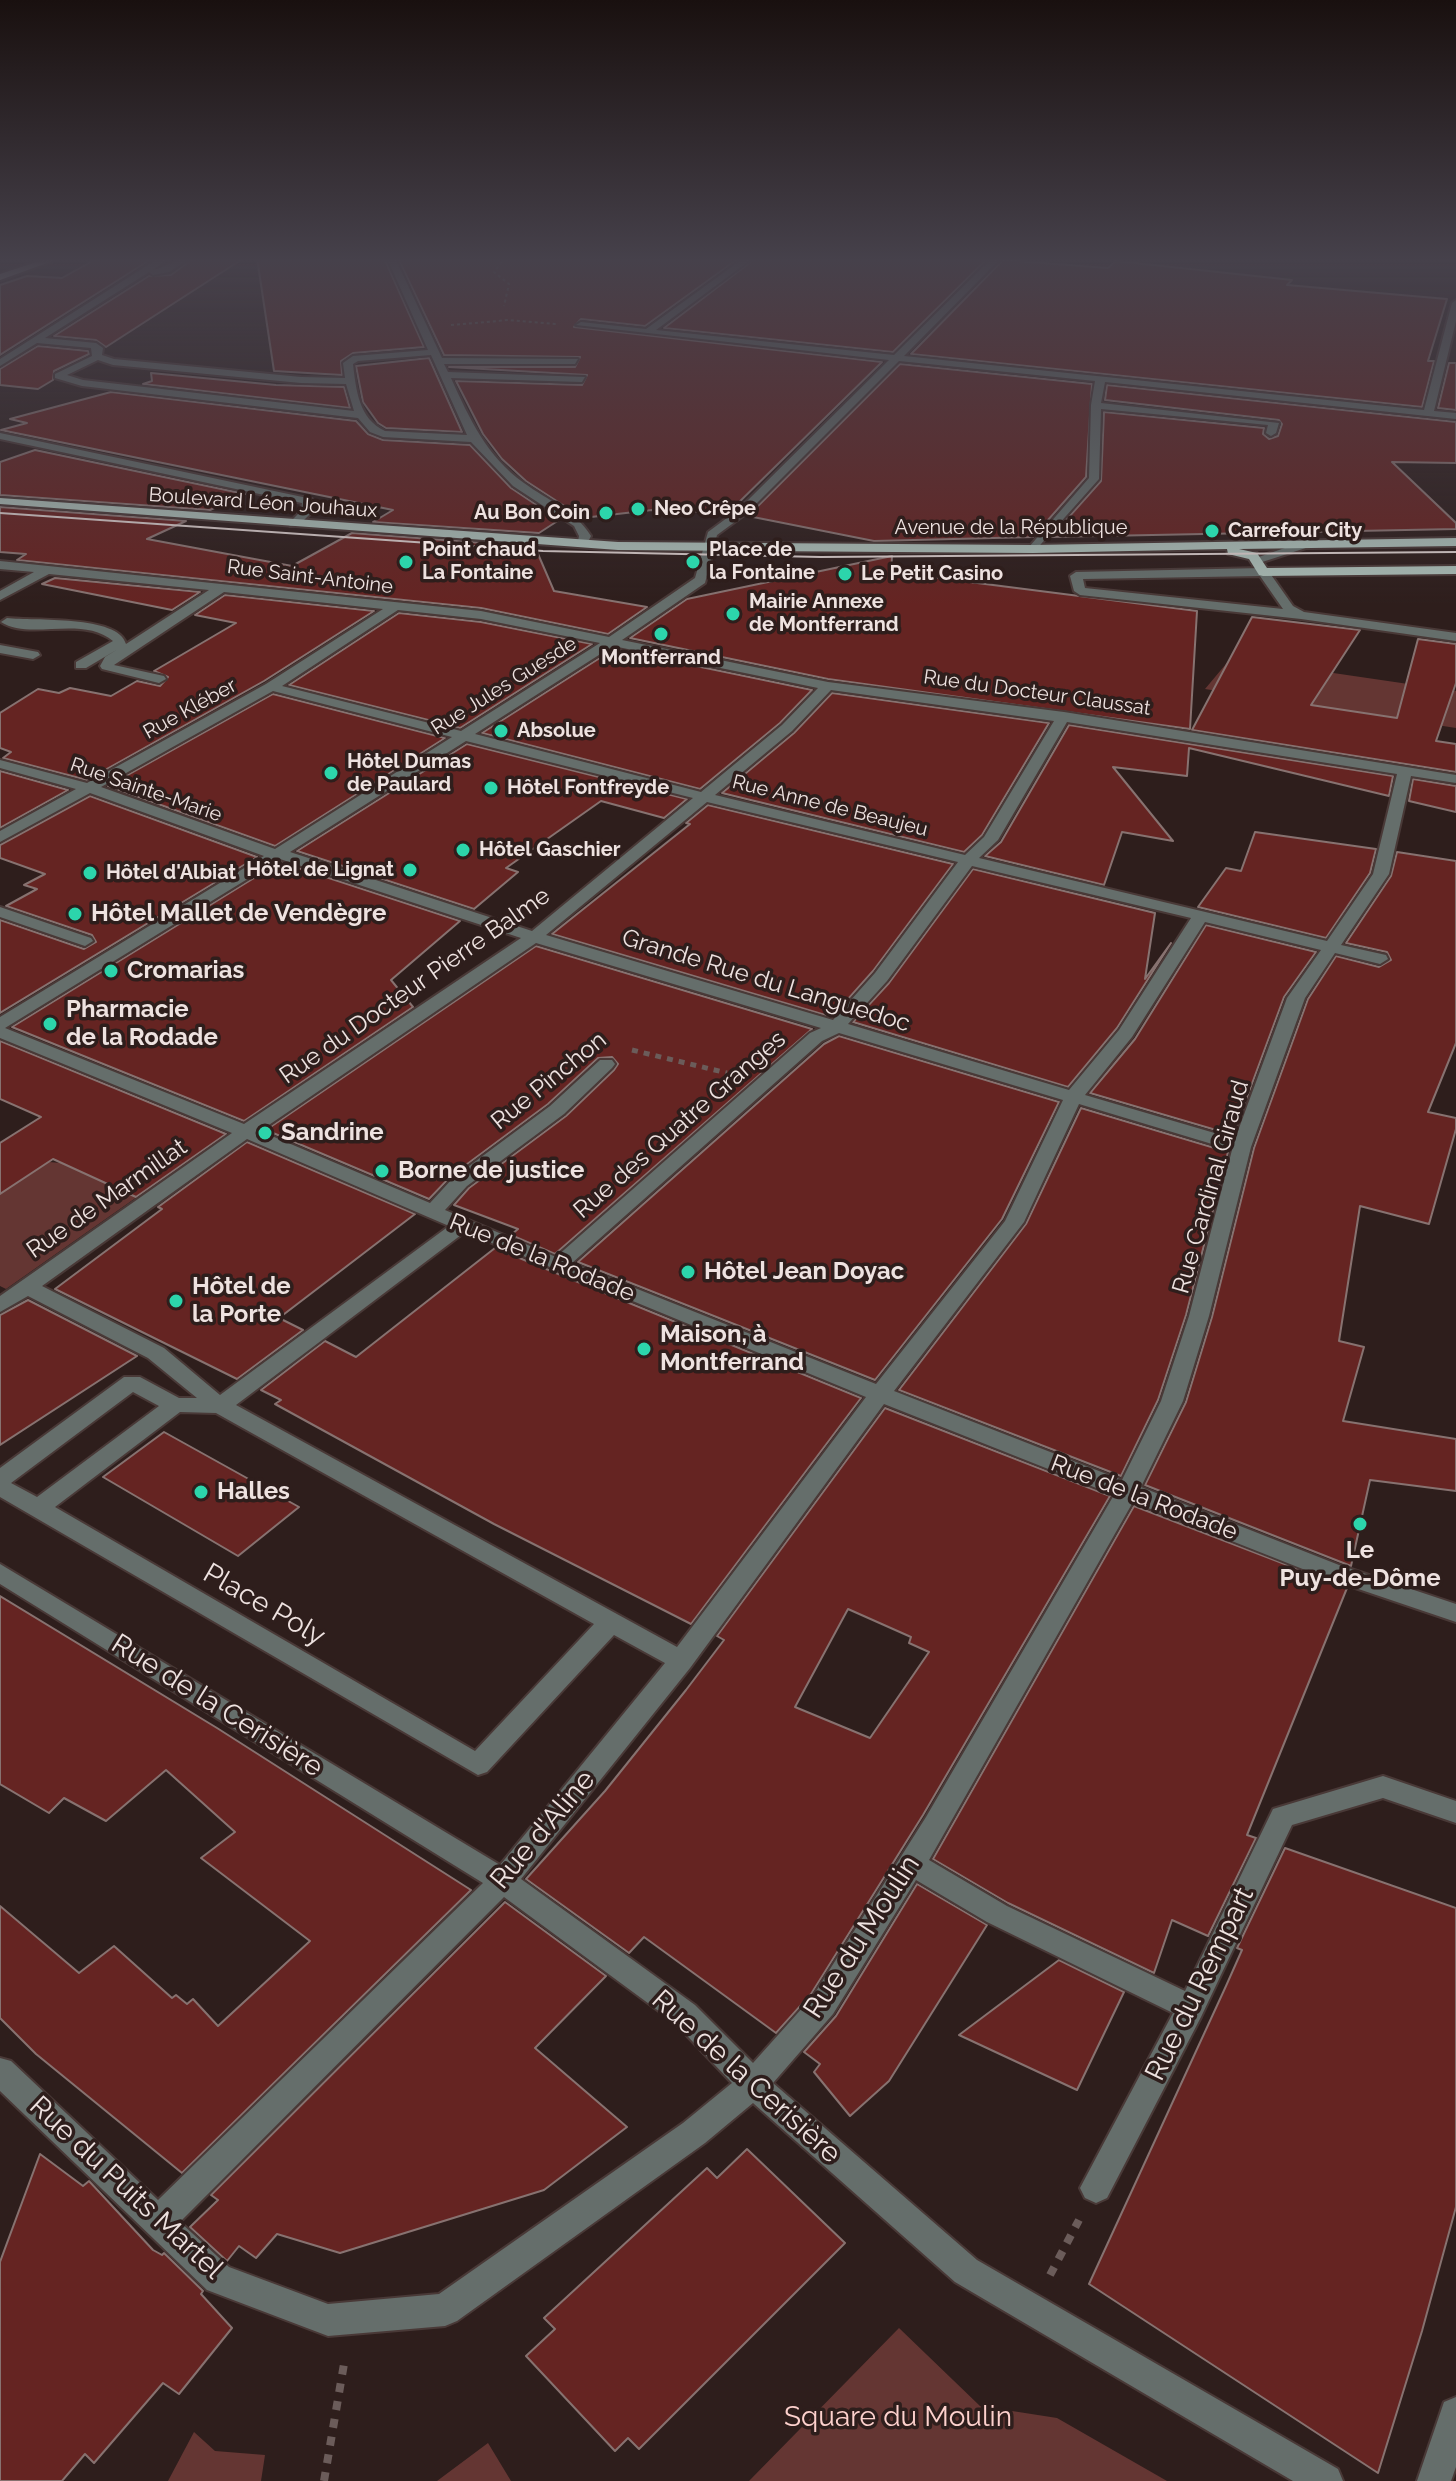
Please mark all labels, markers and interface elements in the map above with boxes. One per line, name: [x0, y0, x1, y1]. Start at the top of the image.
street label: Boulevard Léon Jouhaux: [148, 483, 378, 523]
place label: Neo Crêpe: [654, 497, 756, 521]
marker: Neo Crêpe: [629, 500, 647, 518]
place label: Au Bon Coin: [474, 501, 590, 525]
marker: Au Bon Coin: [597, 504, 615, 522]
street label: Avenue de la République: [895, 516, 1127, 540]
place label: Carrefour City: [1228, 519, 1362, 543]
marker: Carrefour City: [1203, 522, 1221, 540]
place label: Point chaud La Fontaine: [422, 538, 536, 585]
place label: Place de la Fontaine: [709, 538, 815, 585]
marker: Point chaud La Fontaine: [397, 553, 415, 571]
marker: Place de la Fontaine: [684, 553, 702, 571]
street label: Rue Saint-Antoine: [226, 555, 394, 599]
place label: Le Petit Casino: [861, 562, 1003, 586]
marker: Le Petit Casino: [836, 565, 854, 583]
place label: Mairie Annexe de Montferrand: [749, 590, 899, 637]
marker: Mairie Annexe de Montferrand: [724, 605, 742, 623]
marker: Montferrand: [652, 625, 670, 643]
street label: Rue Jules Guesde: [427, 632, 581, 740]
place label: Montferrand: [601, 646, 721, 670]
street label: Rue du Docteur Claussat: [922, 665, 1152, 721]
street label: Rue Kléber: [139, 674, 241, 744]
place label: Absolue: [517, 719, 596, 743]
marker: Absolue: [492, 722, 510, 740]
place label: Hôtel Dumas de Paulard: [347, 750, 471, 797]
street label: Rue Sainte-Marie: [67, 753, 225, 827]
marker: Hôtel Dumas de Paulard: [322, 764, 340, 782]
street label: Rue Anne de Beaujeu: [730, 770, 930, 842]
place label: Hôtel Fontfreyde: [507, 776, 669, 800]
marker: Hôtel Fontfreyde: [482, 779, 500, 797]
place label: Hôtel Gaschier: [479, 838, 620, 862]
marker: Hôtel Gaschier: [454, 841, 472, 859]
place label: Hôtel de Lignat: [246, 858, 394, 882]
place label: Hôtel d'Albiat: [106, 861, 236, 885]
marker: Hôtel de Lignat: [401, 861, 419, 879]
marker: Hôtel d'Albiat: [81, 864, 99, 882]
street label: Rue du Docteur Pierre Balme: [274, 882, 556, 1090]
place label: Hôtel Mallet de Vendègre: [91, 900, 386, 928]
marker: Hôtel Mallet de Vendègre: [66, 905, 84, 923]
street label: Grande Rue du Languedoc: [619, 923, 913, 1039]
place label: Cromarias: [127, 957, 244, 985]
marker: Cromarias: [102, 962, 120, 980]
place label: Pharmacie de la Rodade: [66, 996, 218, 1052]
marker: Pharmacie de la Rodade: [41, 1015, 59, 1033]
street label: Rue des Quatre Granges: [568, 1025, 792, 1225]
street label: Rue Pinchon: [486, 1026, 612, 1136]
street label: Rue Cardinal Giraud: [1167, 1077, 1255, 1297]
place label: Sandrine: [281, 1119, 384, 1147]
marker: Sandrine: [256, 1124, 274, 1142]
street label: Rue de Marmillat: [21, 1133, 193, 1265]
place label: Borne de justice: [398, 1157, 584, 1185]
marker: Borne de justice: [373, 1162, 391, 1180]
street label: Rue de la Rodade: [445, 1208, 639, 1308]
place label: Hôtel Jean Doyac: [704, 1258, 904, 1286]
marker: Hôtel Jean Doyac: [679, 1263, 697, 1281]
place label: Hôtel de la Porte: [192, 1273, 291, 1329]
marker: Hôtel de la Porte: [167, 1292, 185, 1310]
place label: Maison, à Montferrand: [660, 1321, 804, 1377]
marker: Maison, à Montferrand: [635, 1340, 653, 1358]
street label: Rue de la Rodade: [1047, 1449, 1241, 1547]
place label: Halles: [217, 1478, 290, 1506]
marker: Halles: [192, 1483, 210, 1501]
marker: Le Puy-de-Dôme: [1351, 1515, 1369, 1533]
place label: Le Puy-de-Dôme: [1279, 1537, 1441, 1593]
street label: Place Poly: [197, 1557, 331, 1653]
street label: Rue de la Cerisière: [105, 1627, 329, 1785]
street label: Rue d'Aline: [484, 1764, 602, 1896]
street label: Rue du Moulin: [797, 1849, 927, 2025]
street label: Rue du Rempart: [1139, 1882, 1261, 2086]
street label: Rue de la Cerisière: [645, 1983, 847, 2171]
street label: Rue du Puits Martel: [22, 2090, 230, 2286]
park label: Square du Moulin: [784, 2401, 1012, 2435]

